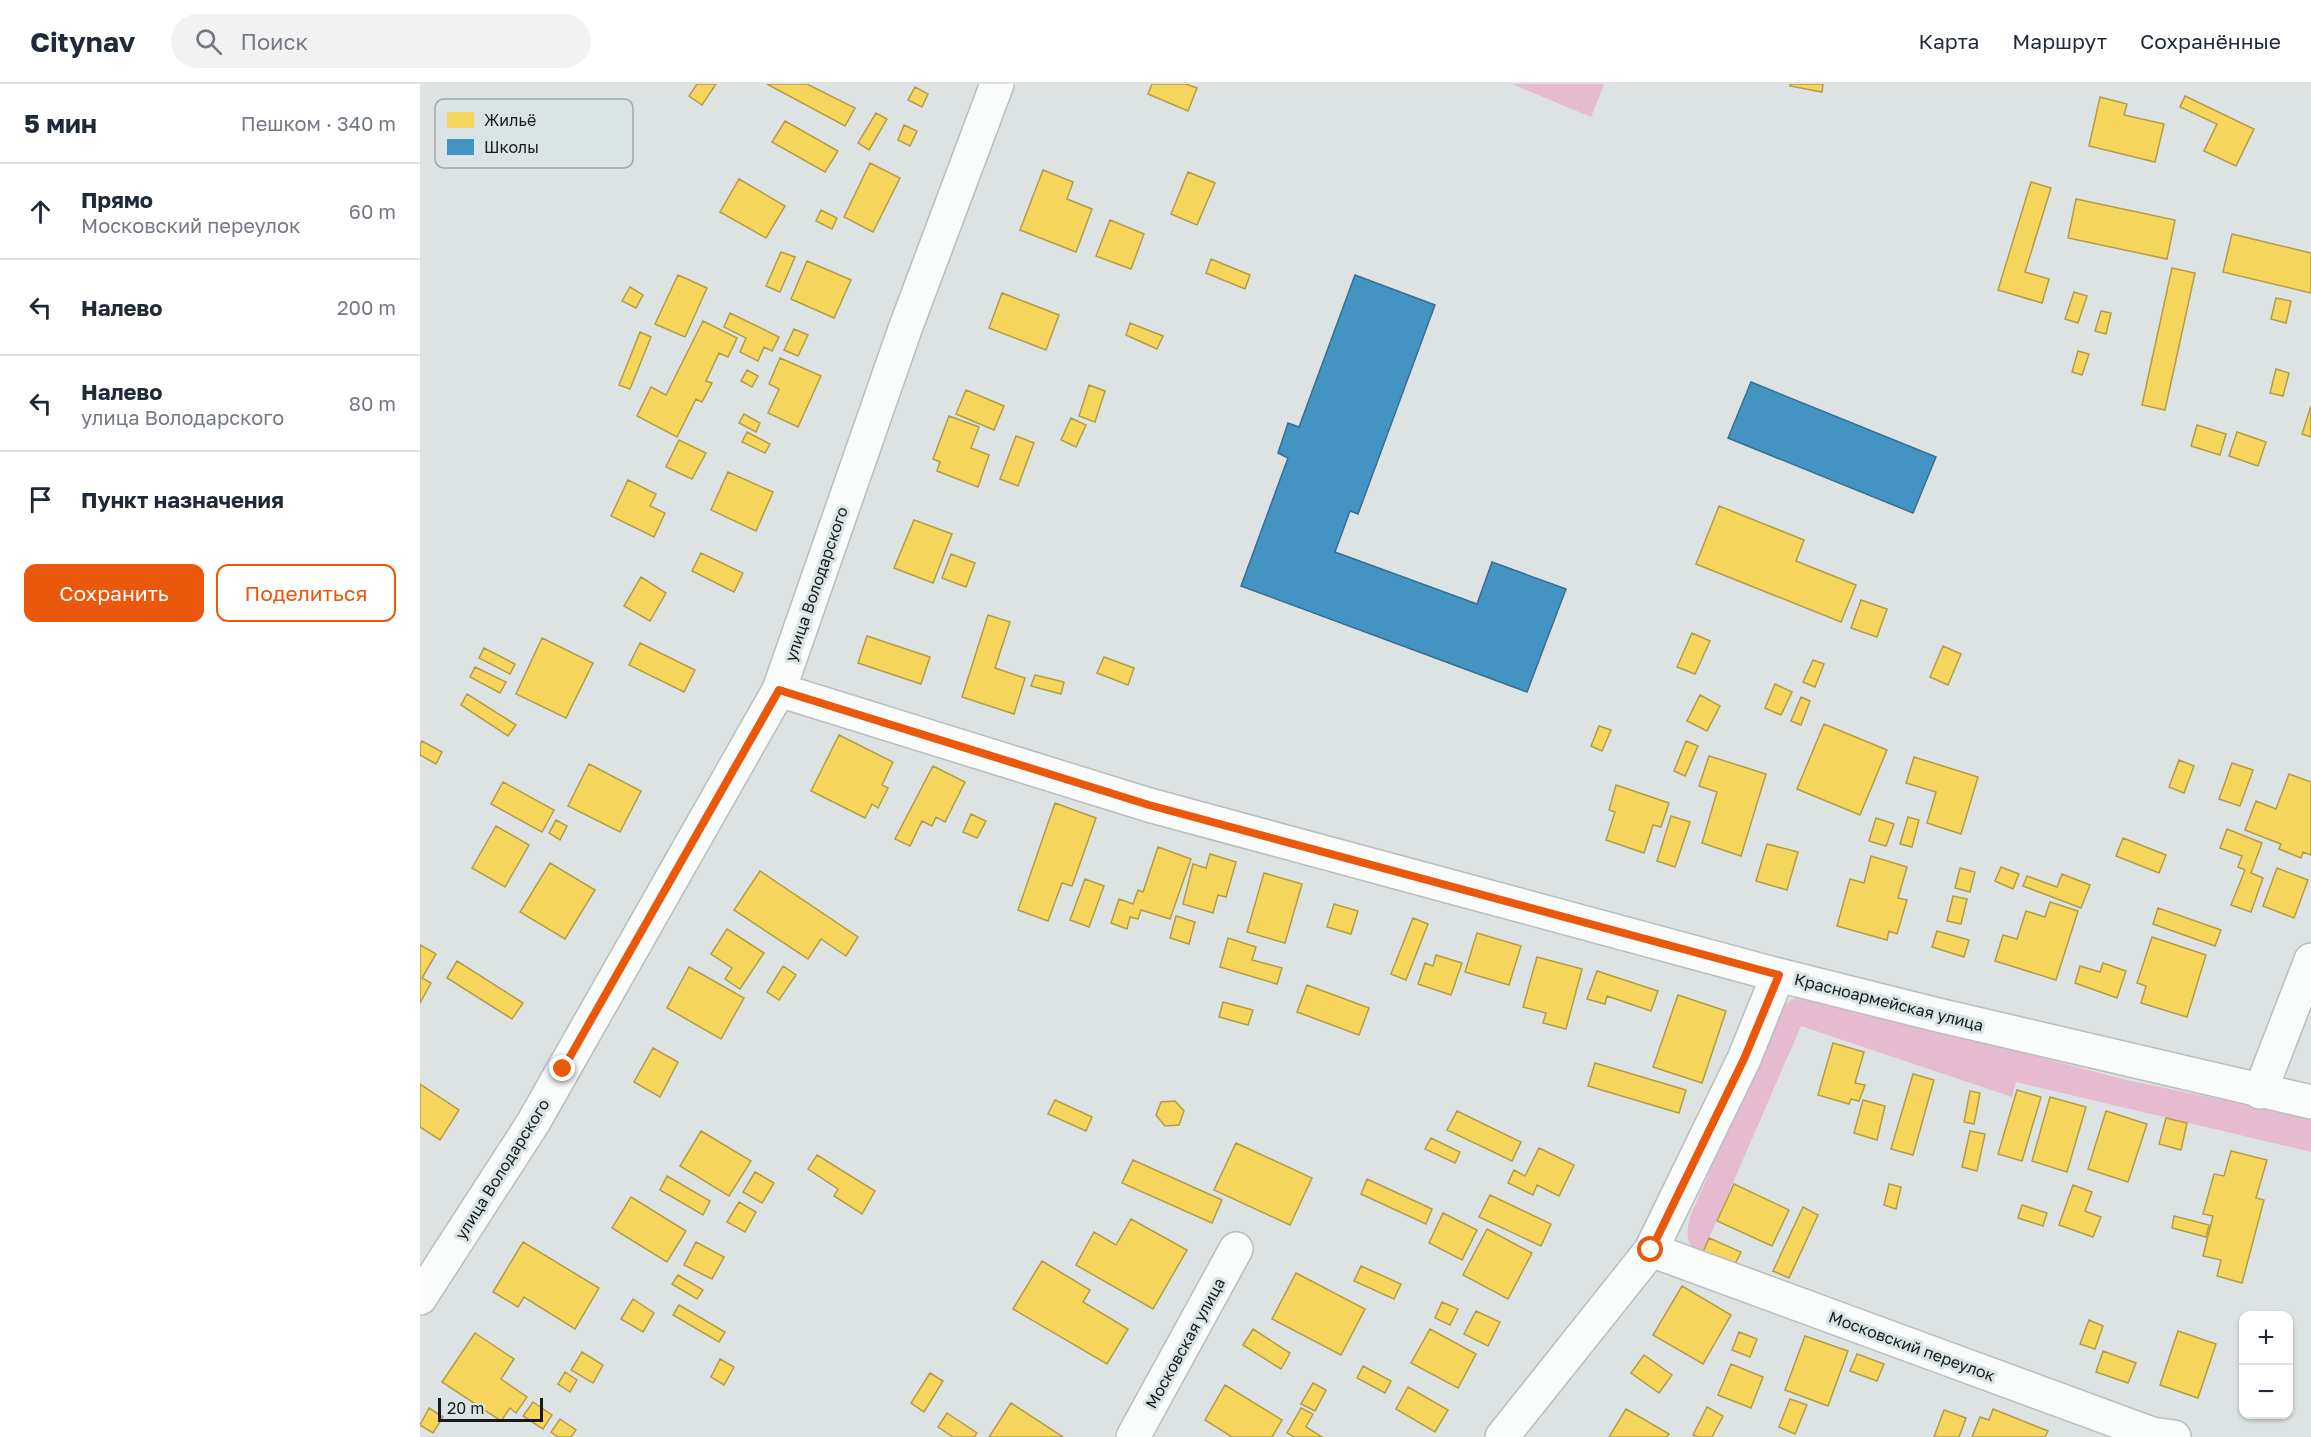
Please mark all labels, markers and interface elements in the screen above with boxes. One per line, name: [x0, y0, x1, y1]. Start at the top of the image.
search box: [171, 14, 591, 68]
text: Citynav: [30, 25, 135, 58]
icon: search: [192, 25, 225, 58]
text: Поиск: [240, 28, 308, 55]
text: Карта: [1918, 28, 1979, 54]
text: Маршрут: [2012, 28, 2107, 54]
text: Сохранённые: [2140, 28, 2281, 54]
legend: [435, 99, 633, 168]
text: 5 мин: [24, 108, 97, 139]
text: Жильё: [484, 110, 536, 130]
text: Пешком · 340 m: [241, 111, 396, 135]
text: Школы: [484, 137, 539, 157]
text: Прямо: [81, 186, 153, 213]
icon: ahead: [24, 195, 57, 228]
text: 60 m: [349, 199, 396, 223]
text: Московский переулок: [81, 213, 300, 237]
icon: left: [24, 291, 57, 324]
text: Налево: [81, 294, 163, 321]
text: 200 m: [337, 295, 396, 319]
text: Налево: [81, 378, 163, 405]
icon: left: [24, 387, 57, 420]
text: 80 m: [349, 391, 396, 415]
text: улица Володарского: [81, 405, 284, 429]
icon: arrive: [24, 483, 57, 516]
text: Пункт назначения: [81, 486, 284, 513]
street label: улица Володарского: [780, 504, 852, 664]
button: Сохранить: [24, 564, 204, 622]
button: Поделиться: [216, 564, 396, 622]
street label: Красноармейская улица: [1792, 969, 1986, 1035]
route end: [549, 1055, 575, 1081]
street label: улица Володарского: [450, 1095, 554, 1243]
route start: [1637, 1236, 1663, 1262]
street label: Московская улица: [1141, 1274, 1229, 1412]
street label: Московский переулок: [1826, 1307, 1998, 1385]
map controls: [2239, 1311, 2293, 1419]
button: +: [2239, 1311, 2293, 1365]
button: −: [2239, 1365, 2293, 1419]
scale bar: [438, 1395, 543, 1422]
text: 20 m: [447, 1398, 484, 1418]

